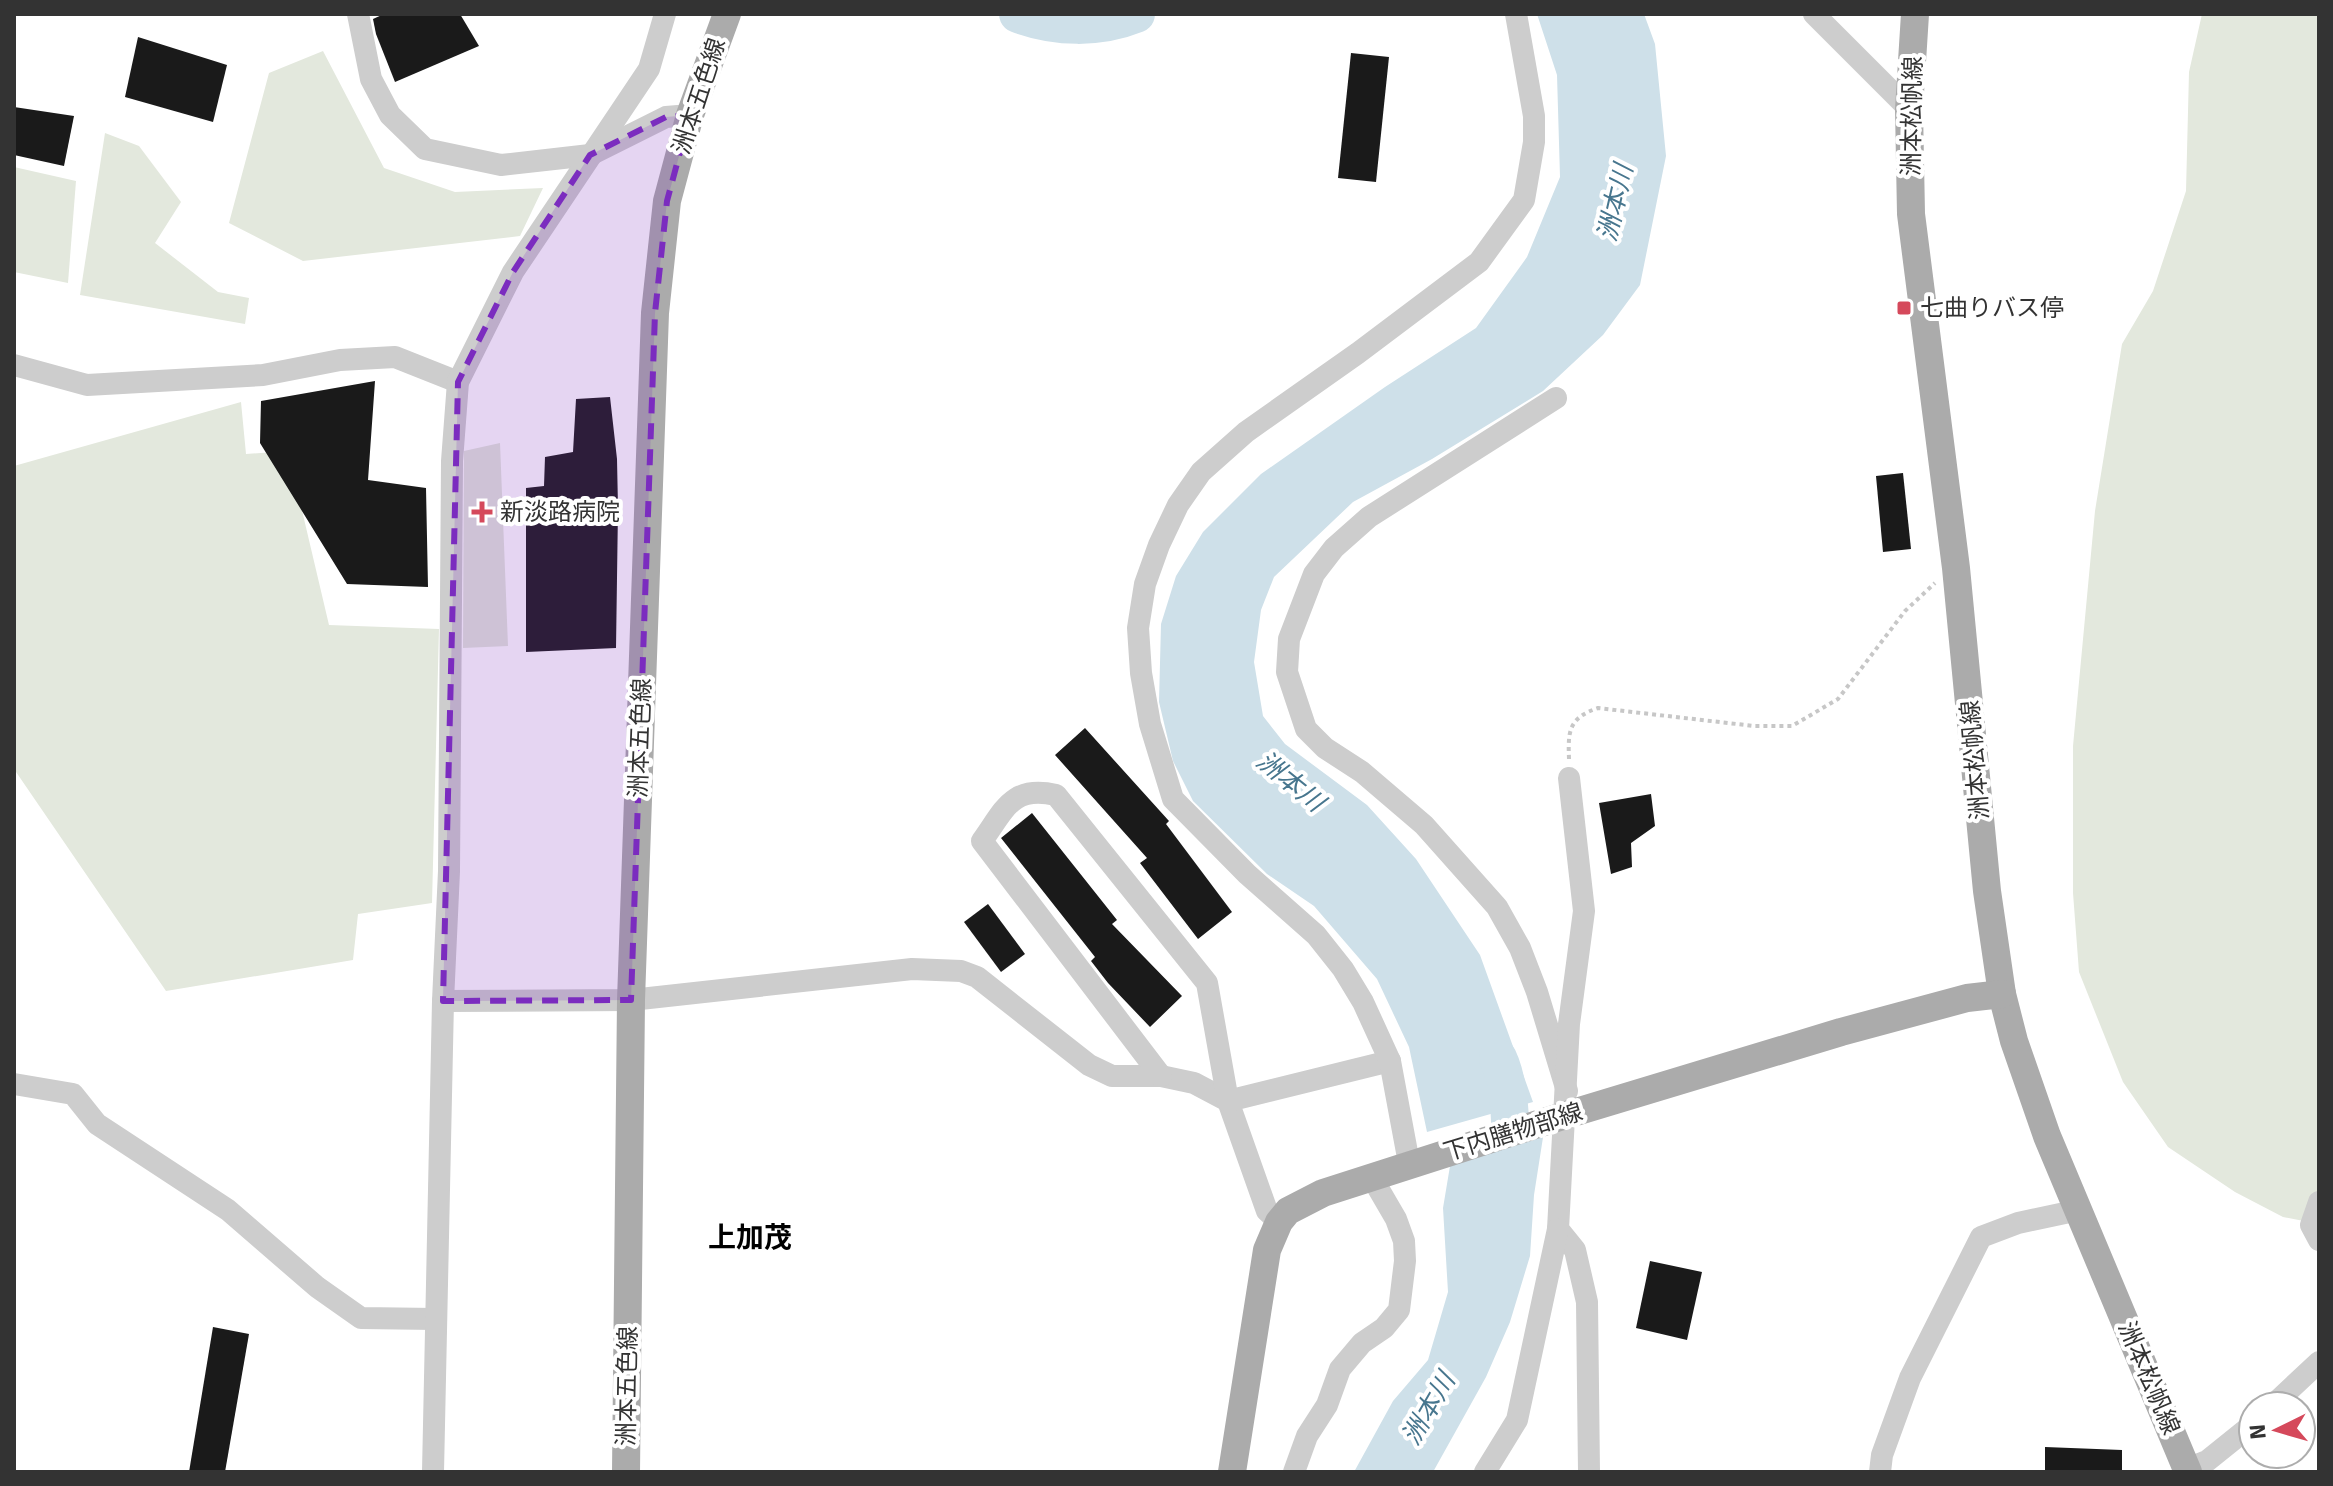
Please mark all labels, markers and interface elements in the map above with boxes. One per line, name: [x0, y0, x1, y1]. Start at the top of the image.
street label: 洲本五色線: [666, 34, 732, 158]
street label: 洲本松帆線: [1896, 56, 1928, 176]
water label: 洲本川: [1592, 158, 1641, 245]
place label: 七曲りバス停: [1920, 293, 2064, 323]
marker: 七曲りバス停: [1895, 299, 1913, 317]
place label: 新淡路病院: [500, 497, 620, 527]
marker: 新淡路病院: [471, 501, 493, 523]
street label: 洲本五色線: [623, 678, 657, 798]
street label: 洲本松帆線: [1955, 699, 1995, 821]
water label: 洲本川: [1250, 745, 1333, 821]
street label: 下内膳物部線: [1440, 1097, 1586, 1167]
district label: 上加茂: [708, 1221, 792, 1255]
street label: 洲本松帆線: [2112, 1317, 2186, 1439]
street label: 洲本五色線: [611, 1326, 643, 1446]
water label: 洲本川: [1396, 1365, 1464, 1451]
north arrow: [2237, 1390, 2317, 1470]
text: N: [2243, 1423, 2272, 1441]

